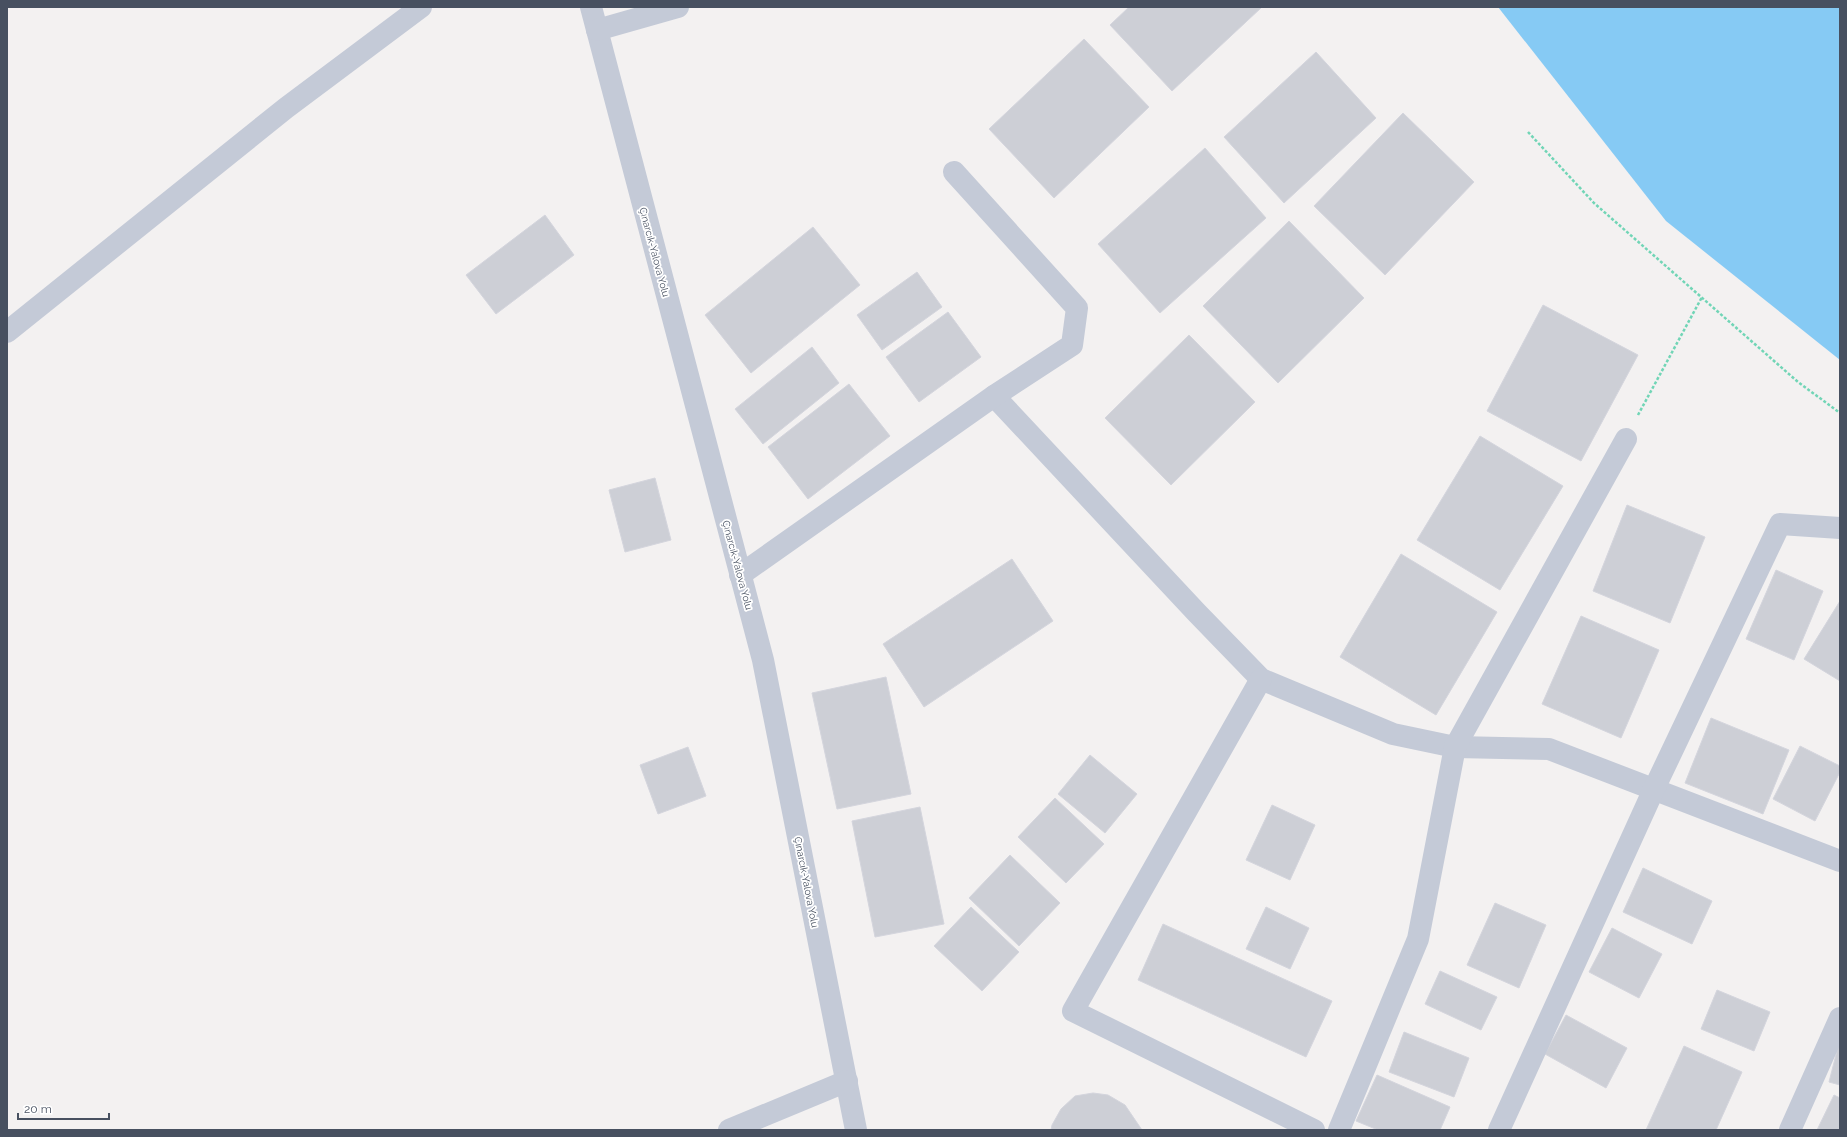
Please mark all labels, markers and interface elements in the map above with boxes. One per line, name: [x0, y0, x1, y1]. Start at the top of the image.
street label: Çınarcık-Yalova Yolu: [637, 206, 672, 298]
street label: Çınarcık-Yalova Yolu: [720, 519, 755, 611]
street label: Çınarcık-Yalova Yolu: [792, 836, 821, 928]
scale bar: [18, 1095, 109, 1121]
text: 20 m: [24, 1102, 52, 1116]

